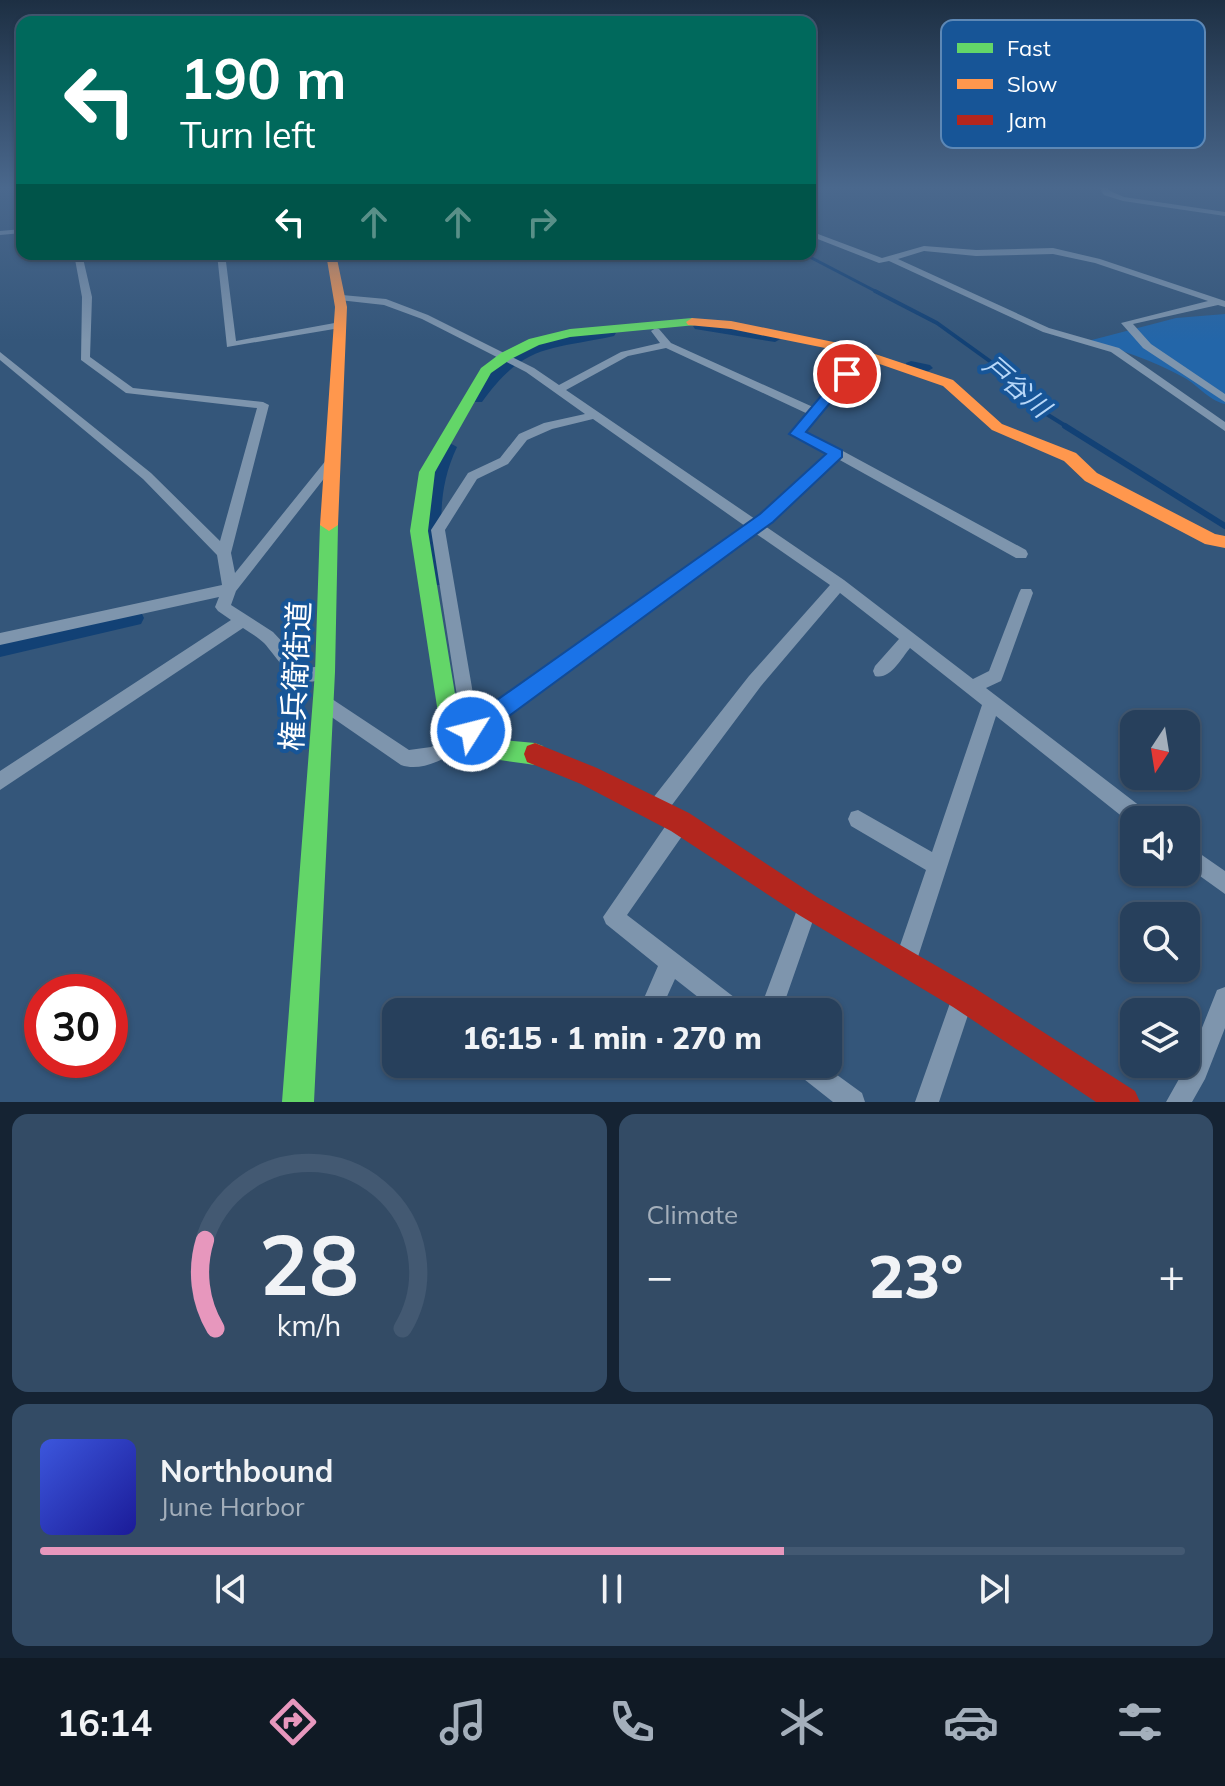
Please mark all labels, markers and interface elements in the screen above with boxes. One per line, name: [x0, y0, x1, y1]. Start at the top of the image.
legend: [941, 20, 1205, 148]
text: Fast: [1007, 34, 1051, 62]
text: 190 m: [180, 43, 347, 113]
icon: left: [48, 48, 152, 152]
text: Slow: [1007, 70, 1057, 98]
text: Jam: [1007, 106, 1047, 134]
text: Turn left: [180, 112, 316, 157]
icon: left: [268, 200, 312, 244]
icon: ahead: [352, 200, 396, 244]
icon: ahead: [436, 200, 480, 244]
icon: right: [520, 200, 564, 244]
pin: [813, 340, 881, 408]
water label: 戸谷川: [977, 348, 1060, 426]
icon: arrive: [825, 352, 869, 396]
street label: 権兵衛街道: [272, 600, 318, 752]
position arrow: [429, 689, 513, 773]
north arrow: [1120, 710, 1200, 790]
map controls: [1120, 710, 1200, 1078]
button: sound: [1120, 806, 1200, 886]
button: search: [1120, 902, 1200, 982]
speed limit sign: 30: [24, 974, 128, 1078]
button: layers: [1120, 998, 1200, 1078]
text: 16:15 · 1 min · 270 m: [462, 1019, 762, 1057]
text: Climate: [647, 1198, 738, 1231]
text: 28: [259, 1211, 359, 1316]
text: 23°: [868, 1238, 963, 1313]
text: −: [647, 1248, 673, 1303]
text: +: [1159, 1248, 1185, 1303]
text: km/h: [277, 1307, 342, 1343]
text: Northbound: [160, 1452, 333, 1490]
text: June Harbor: [160, 1490, 305, 1523]
icon: previous: [209, 1567, 253, 1611]
icon: pause: [590, 1567, 634, 1611]
icon: next: [972, 1567, 1016, 1611]
icon: directions: [265, 1694, 321, 1750]
icon: music: [435, 1694, 491, 1750]
icon: phone: [604, 1694, 660, 1750]
icon: climate: [774, 1694, 830, 1750]
icon: car: [943, 1694, 999, 1750]
icon: filters: [1112, 1694, 1168, 1750]
text: 16:14: [57, 1700, 152, 1745]

